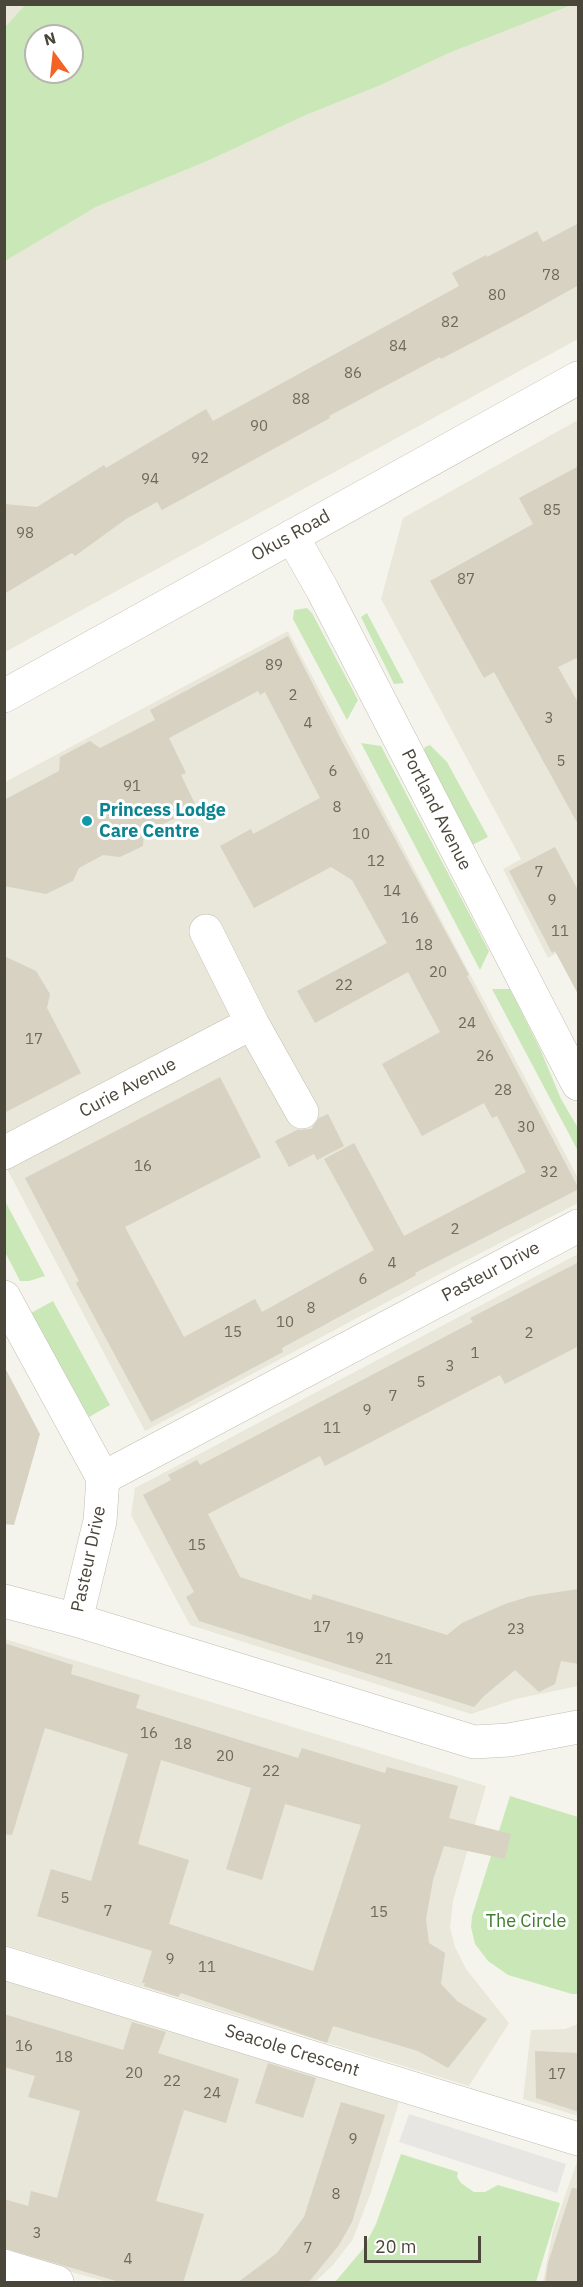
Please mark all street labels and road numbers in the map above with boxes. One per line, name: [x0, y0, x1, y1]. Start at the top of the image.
street label: Okus Road: [248, 506, 334, 566]
street label: Portland Avenue: [396, 746, 476, 874]
street label: Curie Avenue: [76, 1053, 180, 1123]
street label: Pasteur Drive: [438, 1237, 544, 1307]
street label: Pasteur Drive: [67, 1504, 111, 1614]
street label: Seacole Crescent: [222, 2020, 362, 2082]

